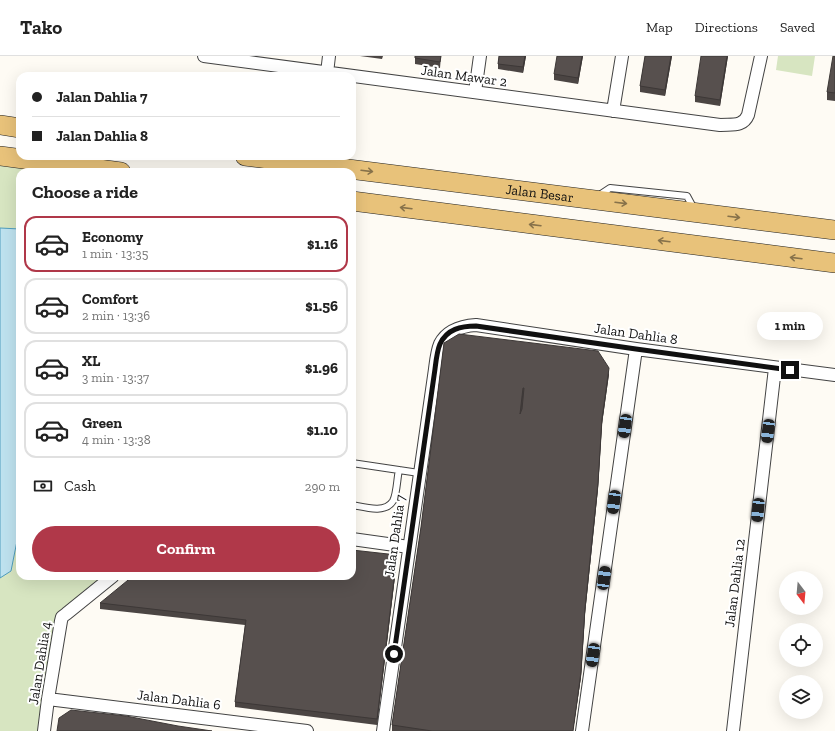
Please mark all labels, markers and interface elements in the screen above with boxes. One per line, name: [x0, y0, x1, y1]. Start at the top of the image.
text: Tako: [20, 16, 62, 39]
text: Map: [646, 19, 673, 36]
text: Directions: [695, 19, 758, 36]
text: Saved: [780, 19, 815, 36]
street label: Jalan Mawar 2: [420, 62, 508, 90]
text: Jalan Dahlia 7: [56, 88, 147, 106]
text: Jalan Dahlia 8: [56, 127, 148, 145]
one-way arrow: [360, 167, 373, 175]
street label: Jalan Besar: [505, 180, 575, 206]
text: Choose a ride: [32, 181, 138, 203]
one-way arrow: [614, 199, 627, 207]
one-way arrow: [400, 204, 413, 212]
one-way arrow: [727, 213, 740, 221]
one-way arrow: [529, 221, 542, 229]
icon: car: [34, 226, 70, 262]
text: Economy: [82, 228, 143, 246]
text: $1.16: [307, 235, 338, 253]
one-way arrow: [658, 237, 671, 245]
text: 1 min · 13:35: [82, 246, 148, 261]
one-way arrow: [790, 254, 803, 262]
icon: car: [34, 288, 70, 324]
text: Comfort: [82, 290, 138, 308]
text: $1.56: [305, 297, 338, 315]
text: 2 min · 13:36: [82, 308, 150, 323]
callout: 1 min: [757, 312, 823, 340]
text: 1 min: [775, 318, 805, 333]
street label: Jalan Dahlia 8: [593, 320, 679, 348]
icon: car: [34, 350, 70, 386]
text: XL: [82, 352, 100, 370]
text: $1.96: [305, 359, 338, 377]
route end: [781, 361, 799, 379]
text: 3 min · 13:37: [82, 370, 149, 385]
icon: car: [34, 412, 70, 448]
car: [617, 413, 633, 439]
text: Green: [82, 414, 122, 432]
car: [761, 418, 775, 444]
text: $1.10: [306, 421, 338, 439]
text: 4 min · 13:38: [82, 432, 151, 447]
icon: cash: [32, 475, 54, 497]
text: Cash: [64, 477, 96, 495]
text: 290 m: [305, 479, 340, 494]
car: [606, 489, 622, 515]
street label: Jalan Dahlia 7: [381, 493, 409, 578]
car: [751, 497, 765, 523]
button: Confirm: [32, 526, 340, 572]
street label: Jalan Dahlia 12: [721, 538, 749, 628]
car: [596, 565, 612, 591]
north arrow: [779, 571, 823, 615]
map controls: [779, 571, 823, 719]
street label: Jalan Dahlia 4: [25, 620, 55, 706]
button: locate: [779, 623, 823, 667]
car: [585, 642, 601, 668]
route start: [385, 645, 403, 663]
button: layers: [779, 675, 823, 719]
street label: Jalan Dahlia 6: [136, 686, 222, 714]

